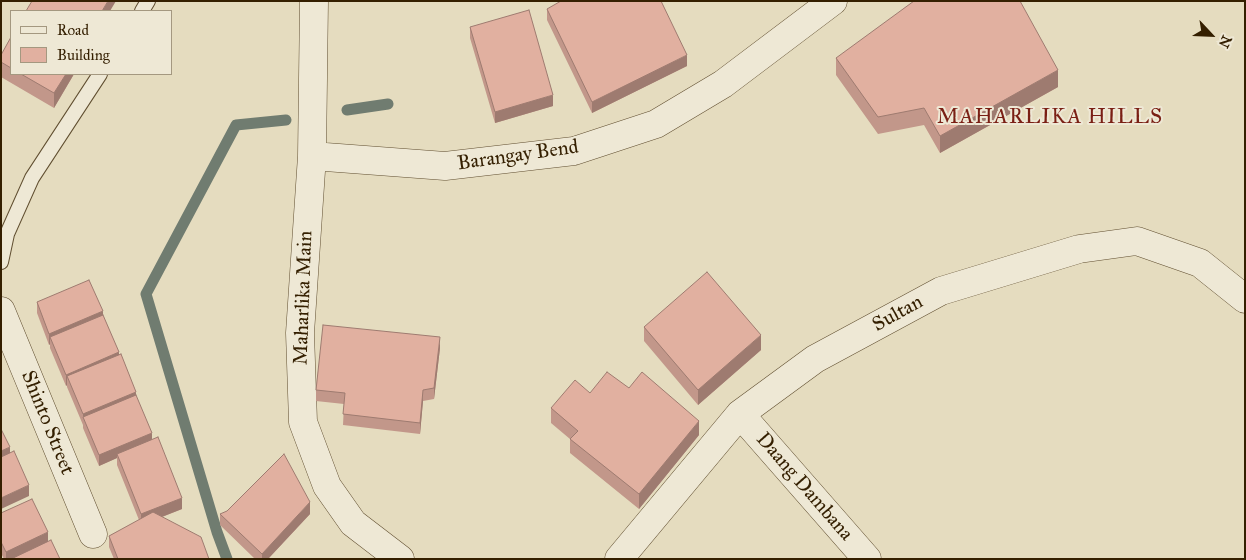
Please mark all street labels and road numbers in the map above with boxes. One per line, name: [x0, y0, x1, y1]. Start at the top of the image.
street label: Barangay Bend: [456, 136, 580, 176]
street label: Maharlika Main: [290, 230, 318, 366]
street label: Sultan: [869, 290, 927, 338]
street label: Shinto Street: [15, 367, 79, 479]
street label: Daang Dambana: [750, 428, 858, 546]

